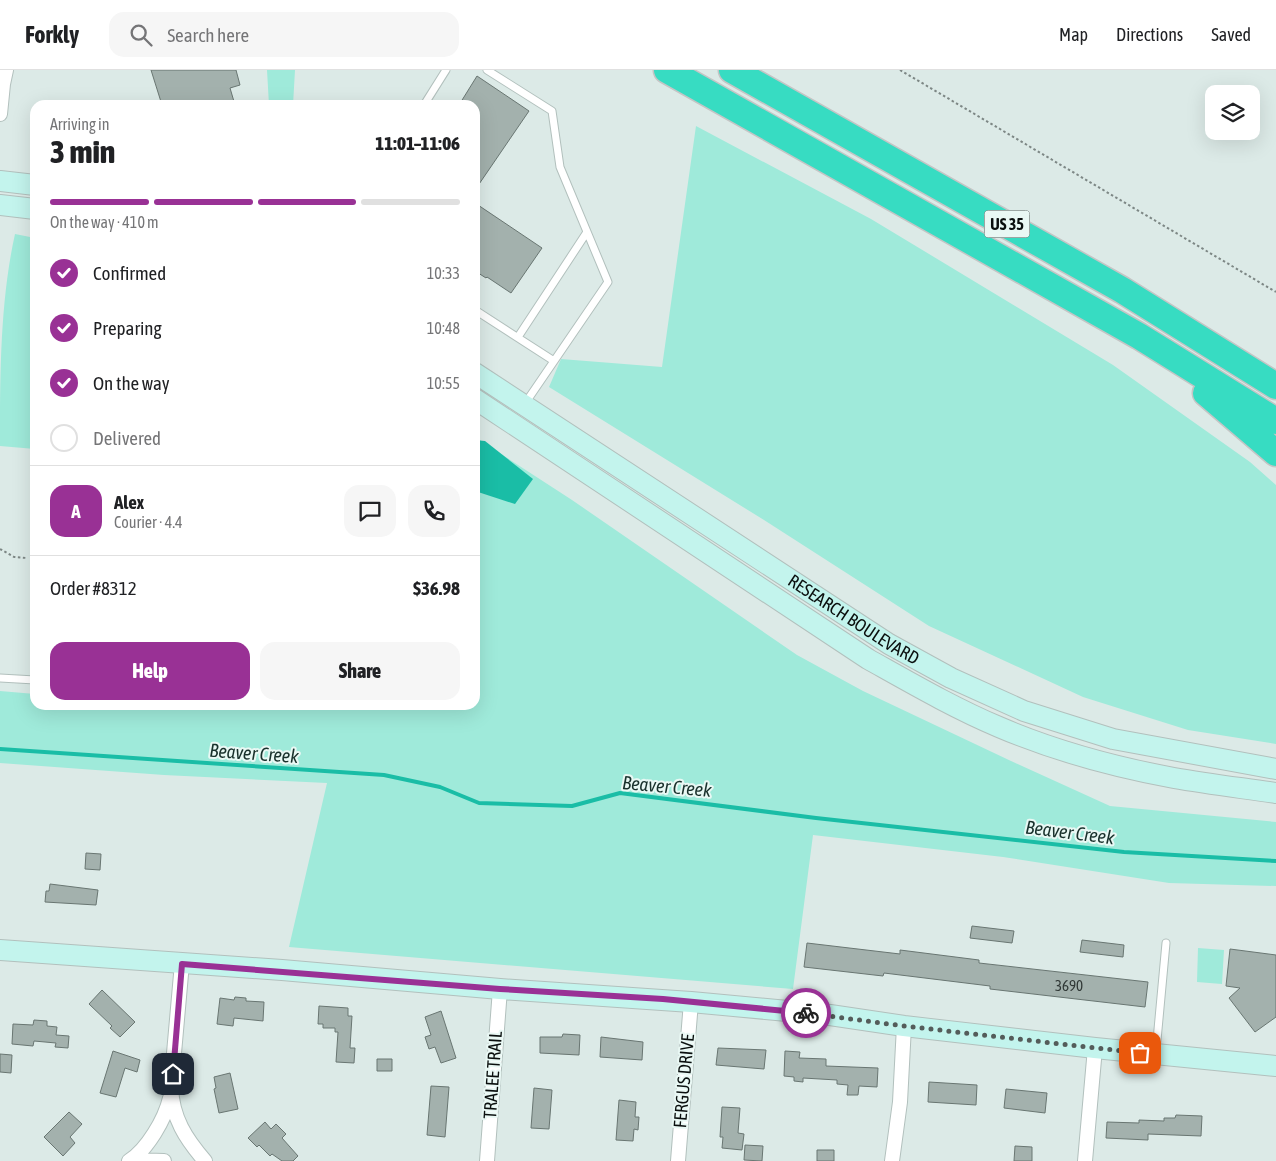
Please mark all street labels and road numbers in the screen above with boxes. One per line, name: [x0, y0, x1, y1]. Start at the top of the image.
road number: US 35: [984, 210, 1030, 238]
street label: RESEARCH BOULEVARD: [784, 570, 923, 669]
street label: TRALEE TRAIL: [479, 1030, 506, 1119]
street label: FERGUS DRIVE: [669, 1033, 698, 1129]

